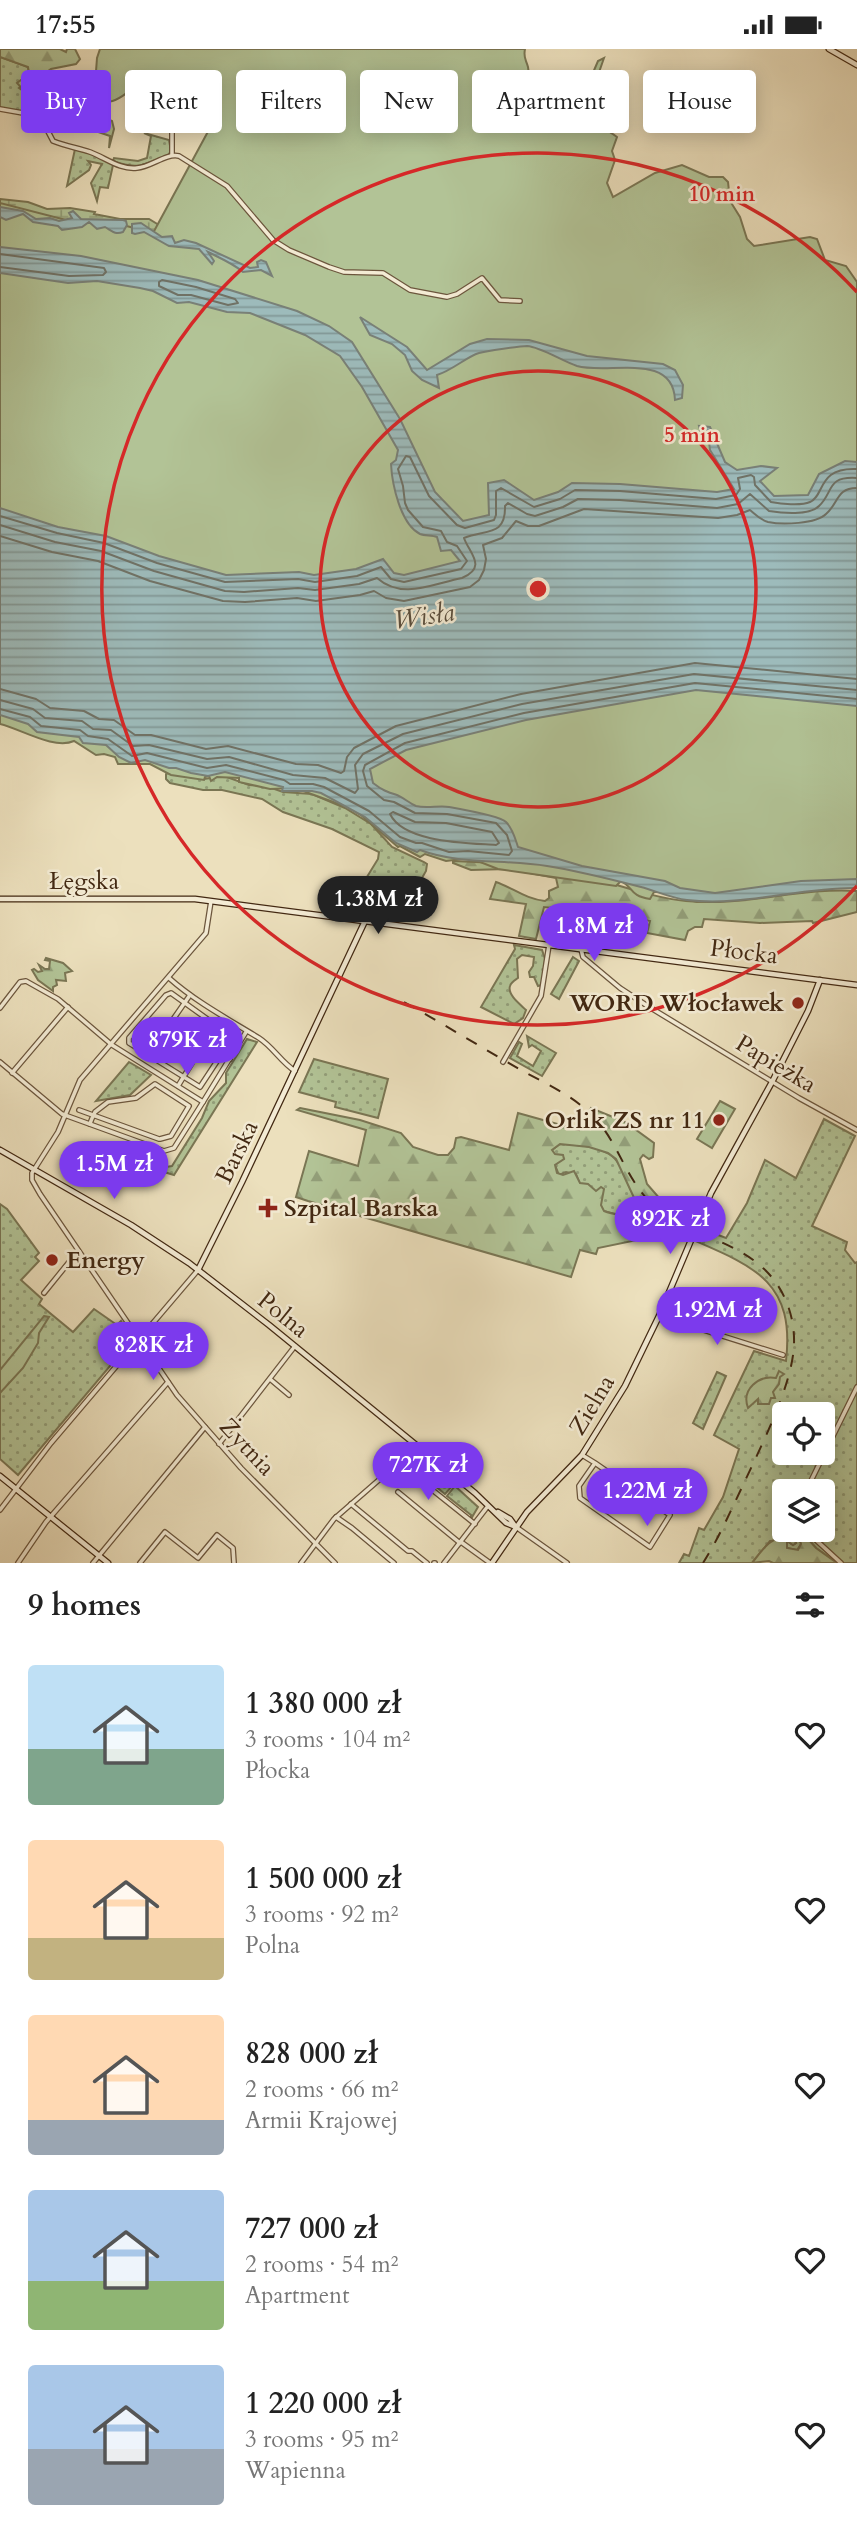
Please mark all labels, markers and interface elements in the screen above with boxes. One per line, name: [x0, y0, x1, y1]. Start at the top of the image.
text: 17:55: [35, 7, 96, 42]
chip: Buy: [21, 70, 111, 133]
chip: Rent: [125, 70, 222, 133]
chip: Filters: [236, 70, 346, 133]
chip: New: [360, 70, 458, 133]
chip: Apartment: [472, 70, 629, 133]
chip: House: [643, 70, 756, 133]
text: 10 min: [689, 180, 756, 209]
text: 5 min: [664, 421, 720, 450]
centre of rings: [526, 577, 550, 601]
water label: Wisła: [392, 594, 457, 638]
street label: Łęgska: [49, 865, 120, 898]
pin: 1.38M zł: [306, 877, 450, 936]
text: 1.38M zł: [333, 883, 423, 914]
pin: 1.8M zł: [529, 904, 659, 963]
text: 1.8M zł: [555, 910, 633, 941]
street label: Płocka: [708, 931, 780, 973]
place label: WORD Włocławek: [568, 987, 784, 1020]
marker: WORD Włocławek: [790, 995, 806, 1011]
pin: 879K zł: [122, 1017, 252, 1077]
text: 879K zł: [148, 1024, 226, 1055]
street label: Papieżka: [729, 1027, 823, 1101]
place label: Orlik ZS nr 11: [545, 1104, 705, 1137]
marker: Orlik ZS nr 11: [711, 1112, 727, 1128]
street label: Barska: [208, 1114, 267, 1189]
pin: 1.5M zł: [49, 1141, 179, 1201]
text: 1.5M zł: [75, 1148, 153, 1179]
place label: Szpital Barska: [284, 1192, 438, 1225]
pin: 892K zł: [605, 1197, 735, 1256]
marker: Szpital Barska: [258, 1198, 278, 1218]
text: 892K zł: [631, 1203, 709, 1234]
place label: Energy: [66, 1244, 145, 1277]
marker: Energy: [44, 1252, 60, 1268]
street label: Polna: [250, 1284, 316, 1346]
pin: 1.92M zł: [645, 1287, 789, 1347]
text: 1.92M zł: [672, 1294, 762, 1325]
pin: 828K zł: [88, 1323, 218, 1382]
text: 828K zł: [114, 1329, 192, 1360]
street label: Zielna: [561, 1368, 623, 1441]
map controls: [772, 1402, 835, 1542]
button: locate: [772, 1402, 835, 1465]
street label: Żytnia: [212, 1411, 283, 1484]
pin: 727K zł: [363, 1443, 493, 1502]
text: 727K zł: [389, 1449, 467, 1480]
pin: 1.22M zł: [575, 1469, 719, 1528]
text: 1.22M zł: [602, 1475, 692, 1506]
button: layers: [772, 1479, 835, 1542]
text: 9 homes: [28, 1585, 141, 1626]
icon: filters: [791, 1586, 829, 1624]
text: 1 380 000 zł: [245, 1683, 401, 1724]
icon: home: [84, 1693, 168, 1777]
icon: heart: [791, 1716, 829, 1754]
text: 3 rooms · 104 m²: [245, 1724, 410, 1755]
text: Płocka: [245, 1755, 310, 1786]
text: 1 500 000 zł: [245, 1858, 401, 1899]
icon: home: [84, 1868, 168, 1952]
icon: heart: [791, 1891, 829, 1929]
text: 3 rooms · 92 m²: [245, 1899, 398, 1930]
text: Polna: [245, 1930, 300, 1961]
text: 828 000 zł: [245, 2033, 378, 2074]
icon: home: [84, 2043, 168, 2127]
icon: heart: [791, 2066, 829, 2104]
text: 2 rooms · 66 m²: [245, 2074, 398, 2105]
text: Armii Krajowej: [245, 2105, 398, 2136]
text: 727 000 zł: [245, 2208, 378, 2249]
icon: home: [84, 2218, 168, 2302]
icon: heart: [791, 2241, 829, 2279]
text: 2 rooms · 54 m²: [245, 2249, 398, 2280]
text: Apartment: [245, 2280, 349, 2311]
text: 1 220 000 zł: [245, 2383, 401, 2424]
icon: home: [84, 2393, 168, 2477]
icon: heart: [791, 2416, 829, 2454]
text: 3 rooms · 95 m²: [245, 2424, 398, 2455]
text: Wapienna: [245, 2455, 346, 2486]

